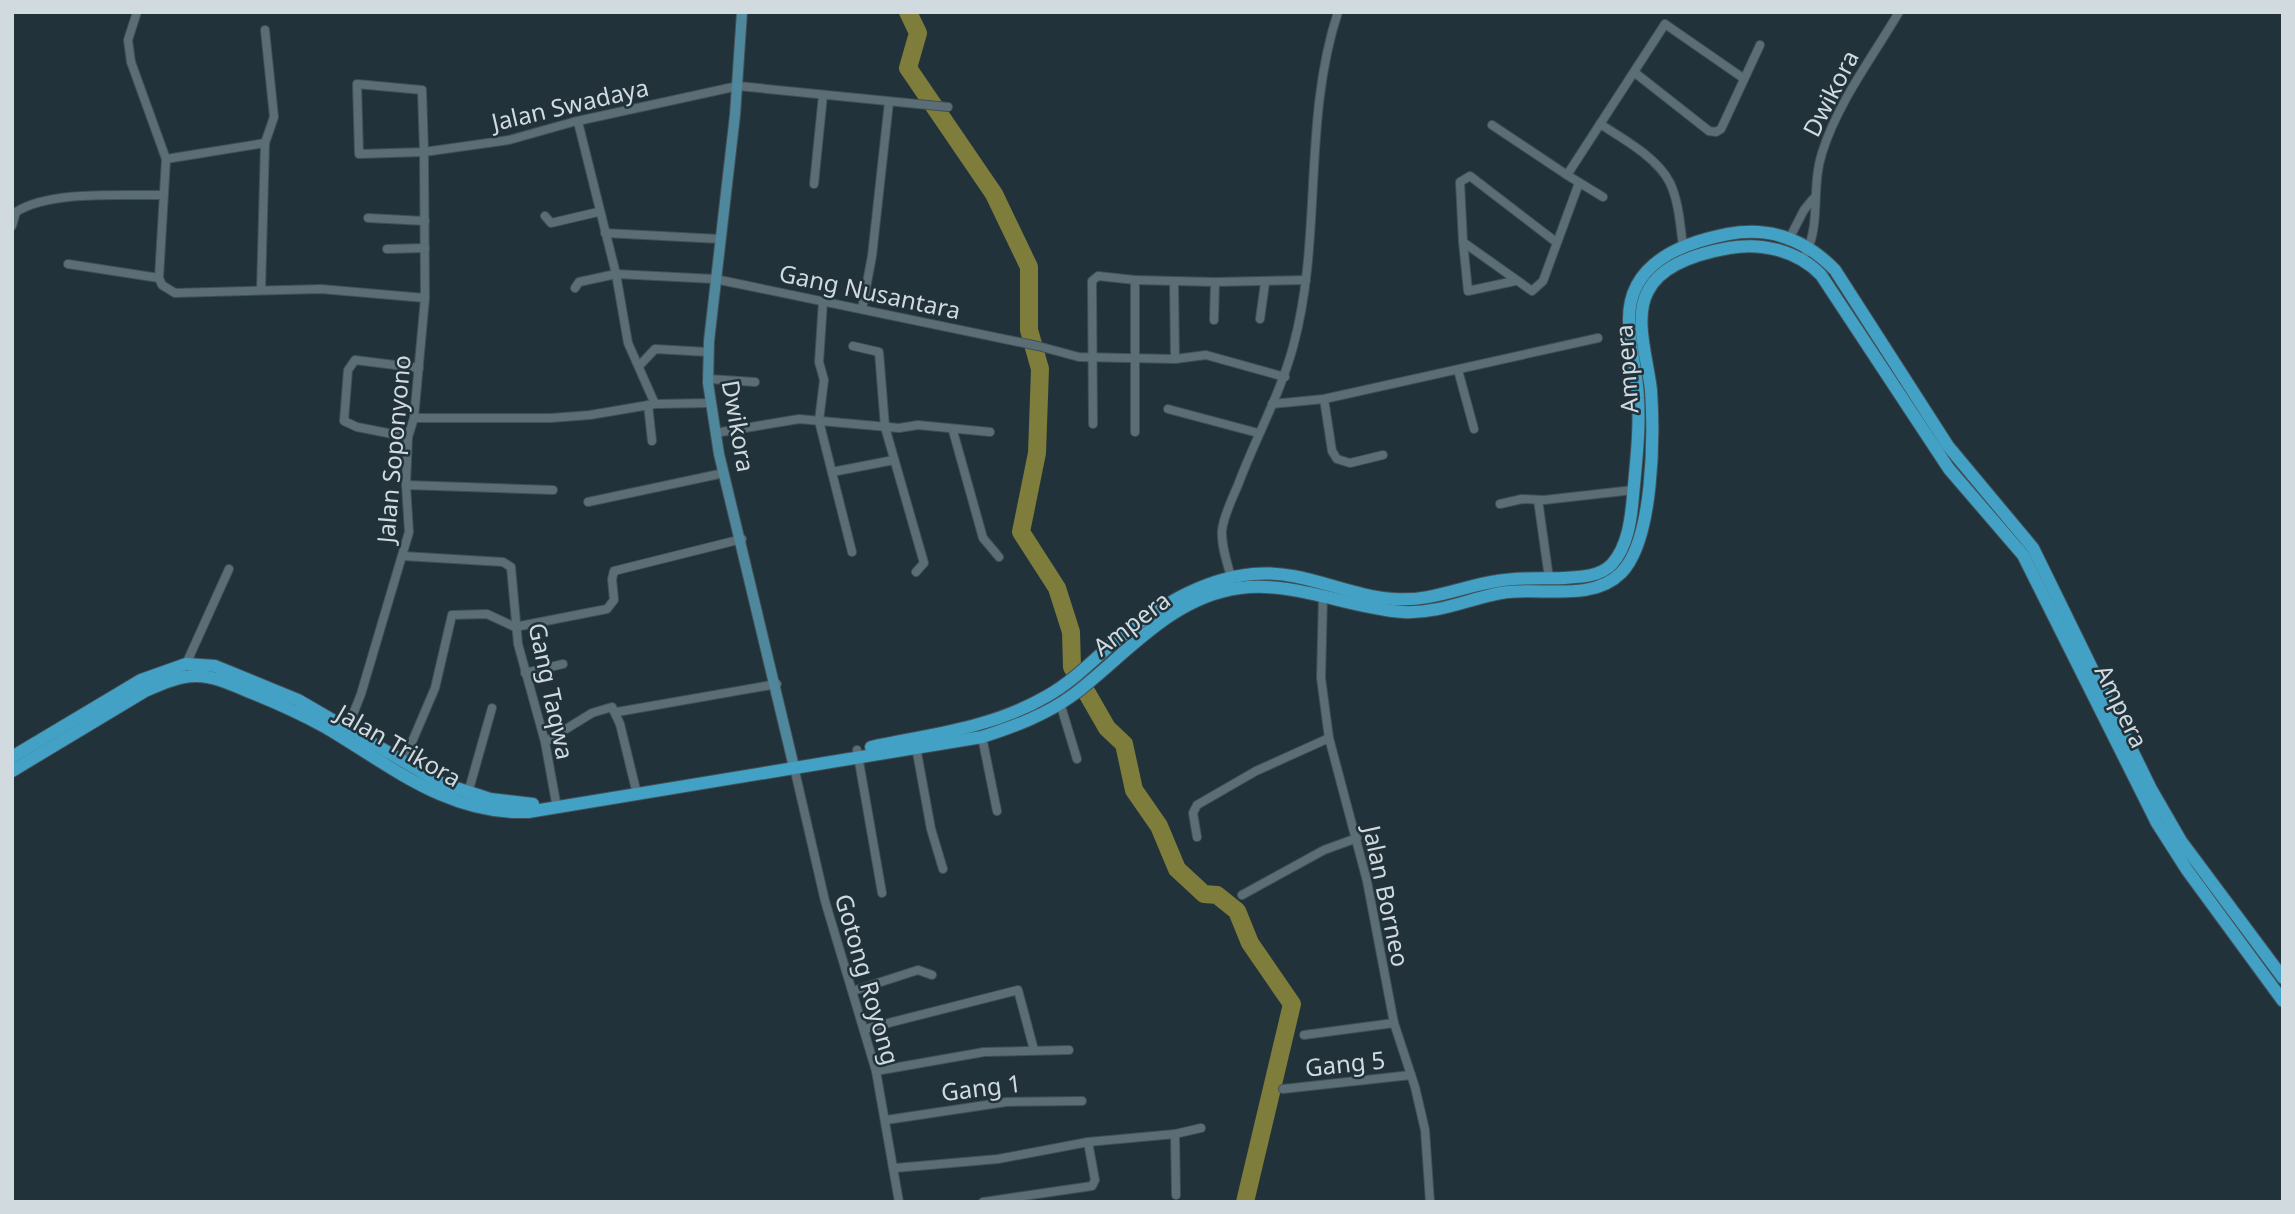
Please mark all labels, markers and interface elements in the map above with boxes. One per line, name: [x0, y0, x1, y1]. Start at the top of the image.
street label: Dwikora: [1794, 44, 1866, 142]
street label: Jalan Swadaya: [486, 70, 652, 139]
street label: Gang Nusantara: [776, 256, 964, 326]
street label: Ampera: [1606, 323, 1646, 415]
street label: Jalan Soponyono: [368, 354, 418, 546]
street label: Dwikora: [715, 377, 763, 475]
street label: Ampera: [1086, 583, 1176, 663]
street label: Gang Taqwa: [521, 620, 583, 762]
street label: Ampera: [2088, 659, 2156, 753]
street label: Jalan Trikora: [329, 695, 468, 794]
street label: Jalan Borneo: [1356, 820, 1418, 970]
street label: Gotong Royong: [828, 890, 908, 1068]
street label: Gang 5: [1303, 1042, 1387, 1084]
street label: Gang 1: [939, 1066, 1023, 1108]

